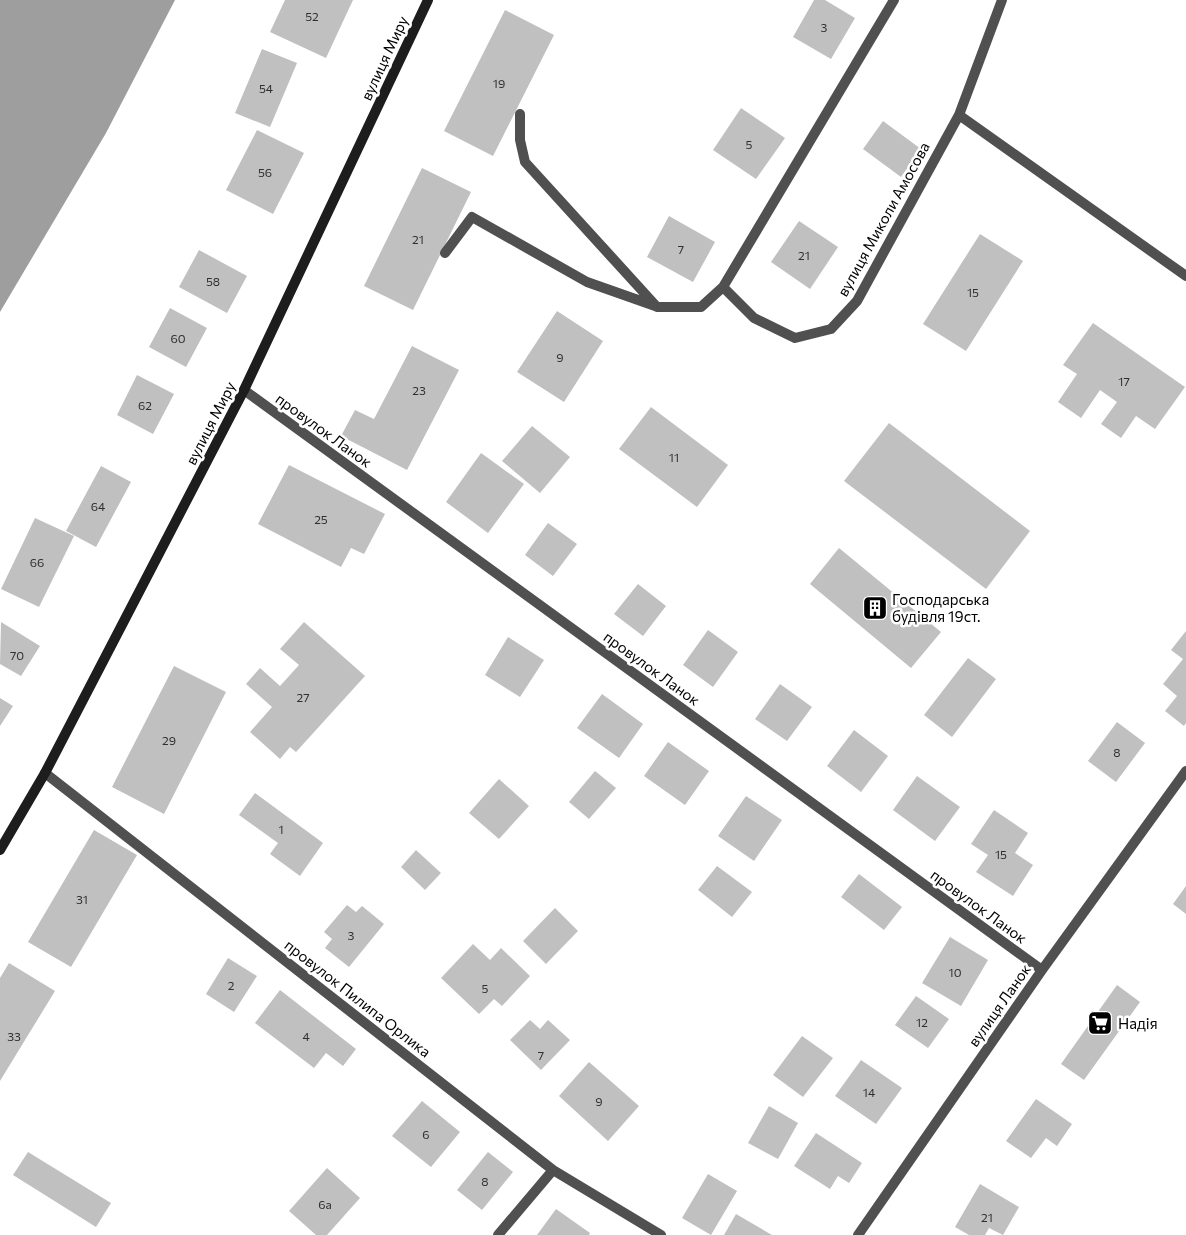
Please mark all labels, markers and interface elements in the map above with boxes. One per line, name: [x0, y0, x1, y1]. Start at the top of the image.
house number: 52: [305, 9, 319, 23]
street label: вулиця Миру: [357, 13, 412, 103]
house number: 3: [821, 20, 828, 34]
house number: 19: [493, 76, 505, 90]
house number: 54: [259, 81, 273, 95]
house number: 5: [746, 137, 753, 151]
street label: вулиця Миколи Амосова: [833, 139, 933, 299]
house number: 56: [258, 165, 272, 179]
house number: 21: [412, 232, 424, 246]
house number: 7: [678, 242, 684, 256]
house number: 21: [798, 248, 810, 262]
house number: 58: [206, 274, 220, 288]
house number: 15: [967, 285, 979, 299]
house number: 60: [170, 331, 186, 345]
house number: 9: [556, 350, 564, 364]
house number: 17: [1118, 374, 1130, 388]
street label: вулиця Миру: [181, 378, 239, 468]
house number: 23: [412, 383, 426, 397]
street label: провулок Ланок: [272, 389, 376, 471]
house number: 62: [138, 398, 152, 412]
house number: 11: [669, 450, 679, 464]
house number: 64: [91, 499, 105, 513]
house number: 25: [314, 512, 328, 526]
house number: 66: [30, 555, 44, 569]
place label: Господарська будівля 19ст.: [892, 590, 989, 625]
building icon: Господарська будівля 19ст.: [862, 595, 888, 621]
street label: провулок Ланок: [600, 627, 704, 709]
house number: 70: [10, 648, 24, 662]
house number: 27: [297, 690, 309, 704]
house number: 29: [162, 733, 176, 747]
house number: 8: [1113, 745, 1121, 759]
house number: 1: [278, 822, 284, 836]
house number: 15: [995, 847, 1007, 861]
street label: провулок Ланок: [927, 865, 1031, 947]
house number: 31: [76, 892, 88, 906]
house number: 3: [348, 928, 355, 942]
street label: провулок Пилипа Орлика: [281, 935, 435, 1061]
street label: вулиця Ланок: [964, 960, 1034, 1050]
house number: 10: [949, 965, 962, 979]
house number: 2: [228, 978, 235, 992]
house number: 5: [482, 981, 489, 995]
supermarket icon: Надія: [1087, 1010, 1113, 1036]
place label: Надія: [1118, 1014, 1158, 1032]
house number: 12: [916, 1015, 928, 1029]
house number: 33: [7, 1029, 21, 1043]
house number: 4: [302, 1029, 310, 1043]
house number: 7: [538, 1048, 544, 1062]
house number: 14: [863, 1085, 875, 1099]
house number: 9: [595, 1094, 603, 1108]
house number: 6: [422, 1127, 430, 1141]
house number: 8: [481, 1174, 489, 1188]
house number: 6а: [318, 1197, 332, 1211]
house number: 21: [981, 1210, 993, 1224]

